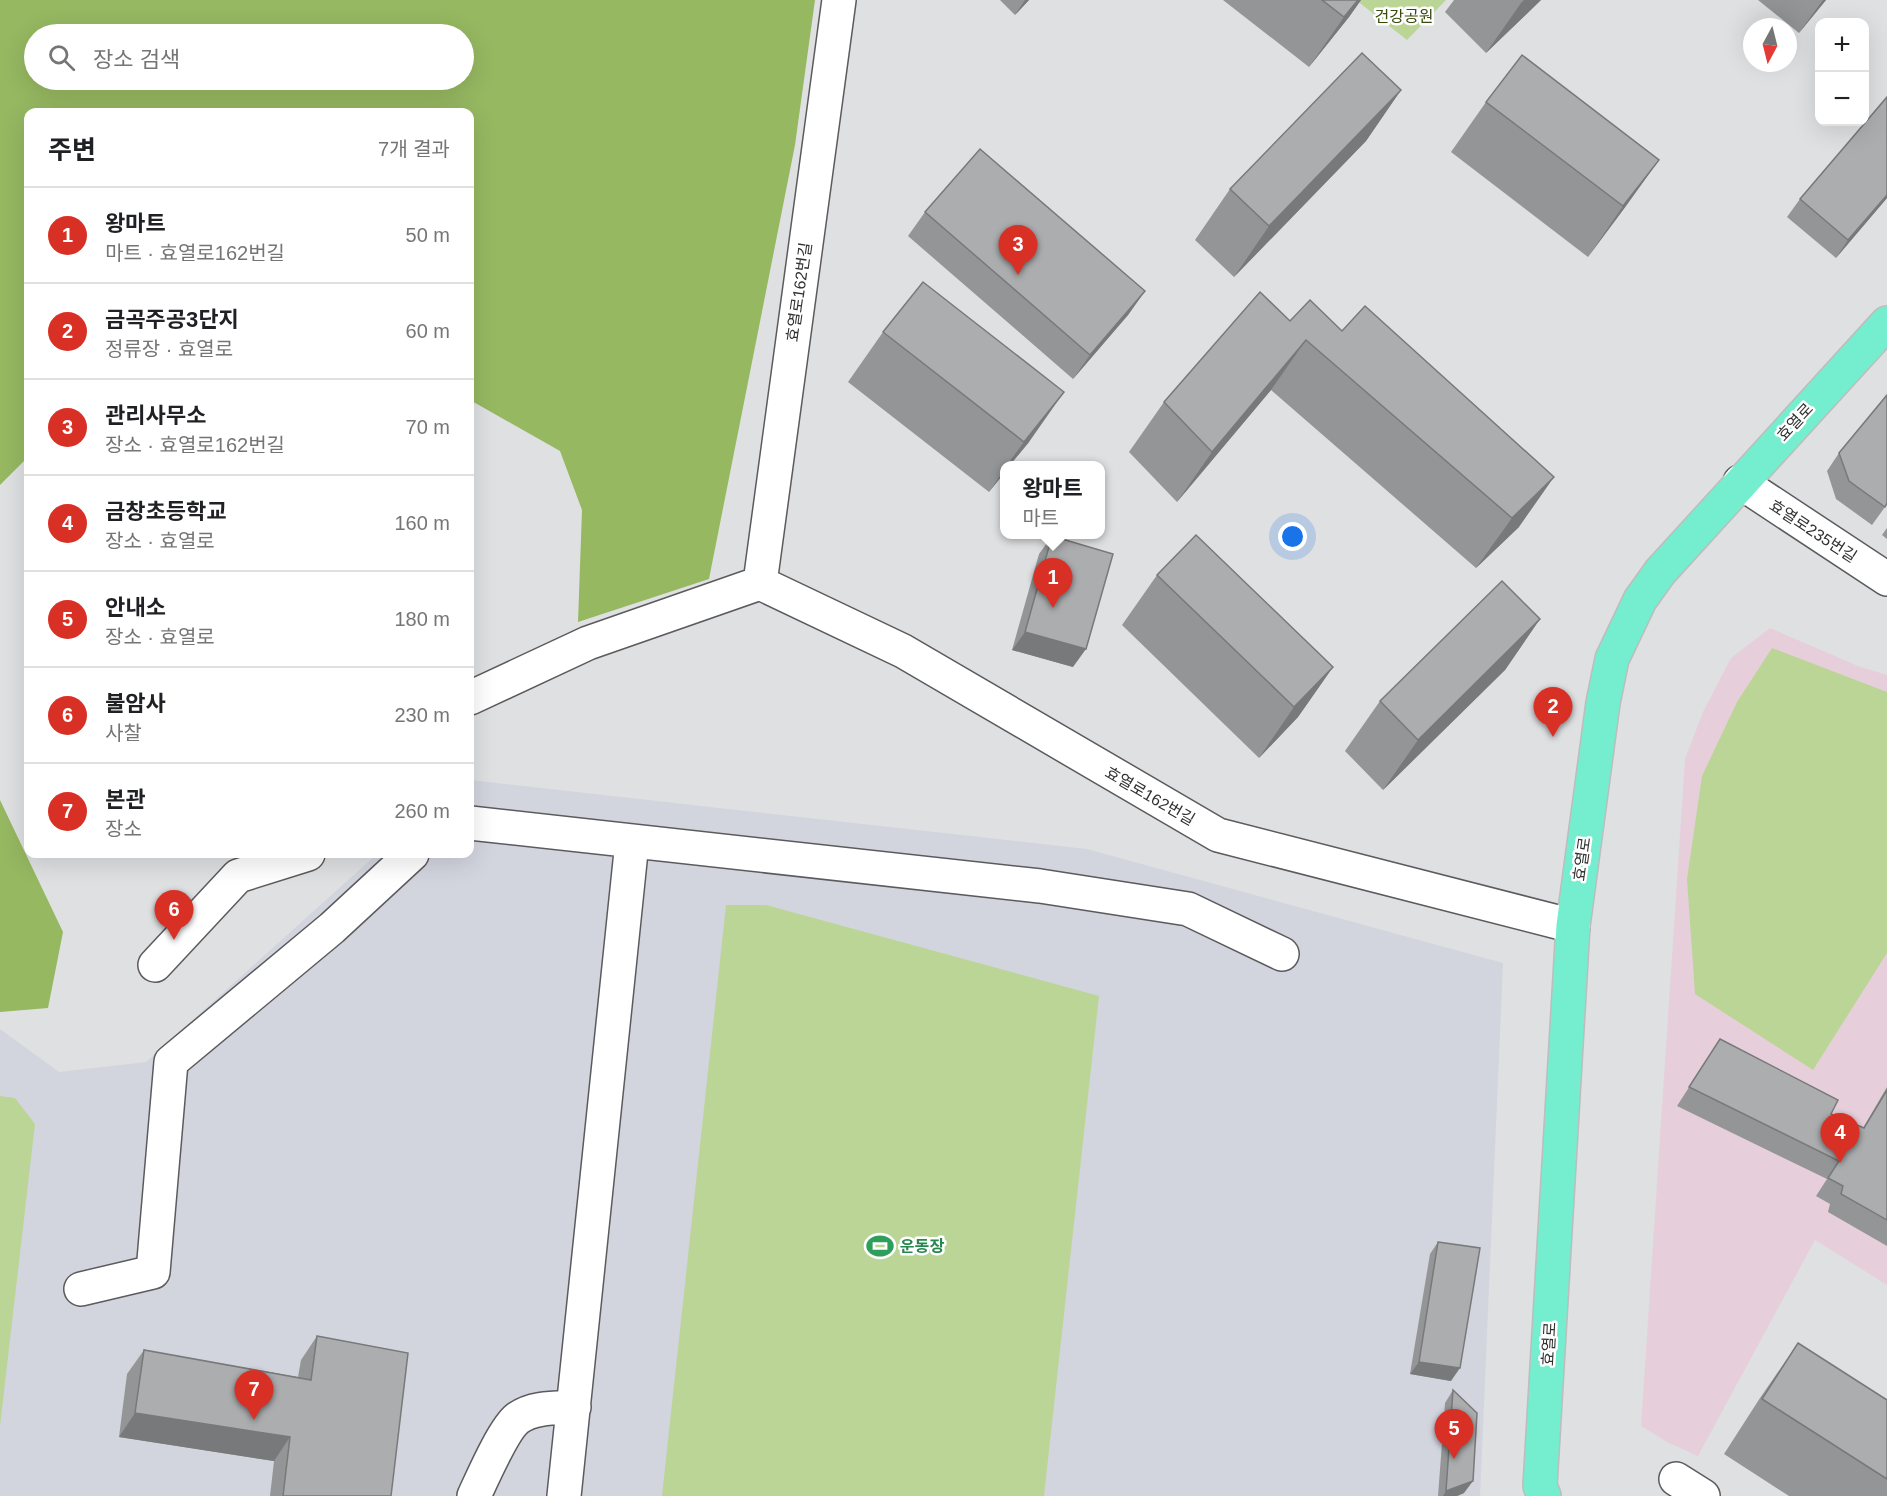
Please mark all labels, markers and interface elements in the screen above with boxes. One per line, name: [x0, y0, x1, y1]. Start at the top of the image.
park label: 건강공원: [1375, 8, 1433, 25]
north arrow: [1743, 18, 1797, 72]
map controls: [1815, 18, 1869, 126]
button: +: [1815, 18, 1869, 72]
search box: [24, 24, 474, 90]
icon: search: [45, 41, 78, 74]
text: 장소 검색: [93, 47, 180, 72]
button: −: [1815, 72, 1869, 126]
text: 주변: [48, 135, 96, 165]
text: 7개 결과: [378, 138, 450, 160]
text: 왕마트: [105, 211, 166, 236]
text: 1: [62, 224, 73, 246]
text: 50 m: [406, 224, 450, 246]
pin: 3: [998, 226, 1038, 275]
street label: 효열로162번길: [784, 241, 814, 343]
text: 마트 · 효열로162번길: [105, 242, 285, 264]
text: 금곡주공3단지: [105, 307, 239, 332]
text: 2: [62, 320, 73, 342]
text: 60 m: [406, 320, 450, 342]
text: 정류장 · 효열로: [105, 338, 233, 360]
street label: 효열로: [1774, 400, 1816, 444]
text: 관리사무소: [105, 403, 206, 428]
text: 3: [62, 416, 73, 438]
text: 70 m: [406, 416, 450, 438]
text: 장소 · 효열로162번길: [105, 434, 285, 456]
popup: [1000, 461, 1105, 539]
text: 왕마트: [1022, 476, 1083, 501]
street label: 효열로235번길: [1766, 497, 1860, 565]
text: 금창초등학교: [105, 499, 226, 524]
text: 마트: [1022, 507, 1059, 529]
text: 4: [62, 512, 73, 534]
text: 160 m: [394, 512, 450, 534]
your location: [1278, 522, 1307, 551]
text: 장소 · 효열로: [105, 530, 215, 552]
pin: 1: [1034, 558, 1072, 608]
text: 안내소: [105, 595, 166, 620]
text: 5: [62, 608, 73, 630]
text: 180 m: [394, 608, 450, 630]
text: 장소 · 효열로: [105, 626, 215, 648]
pin: 2: [1534, 688, 1572, 737]
text: 불암사: [105, 691, 166, 716]
text: 6: [62, 704, 73, 726]
text: 230 m: [394, 704, 450, 726]
text: 사찰: [105, 722, 142, 744]
street label: 효열로162번길: [1102, 764, 1198, 828]
text: 본관: [105, 787, 145, 812]
text: 7: [62, 800, 73, 822]
text: 260 m: [394, 800, 450, 822]
text: 장소: [105, 818, 142, 840]
street label: 효열로: [1571, 836, 1594, 882]
pin: 6: [154, 890, 194, 940]
pin: 4: [1820, 1114, 1860, 1163]
sports icon: 운동장: [865, 1231, 895, 1261]
place label: 운동장: [900, 1238, 944, 1255]
street label: 효열로: [1539, 1321, 1559, 1367]
pin: 7: [234, 1370, 274, 1420]
pin: 5: [1434, 1410, 1474, 1459]

